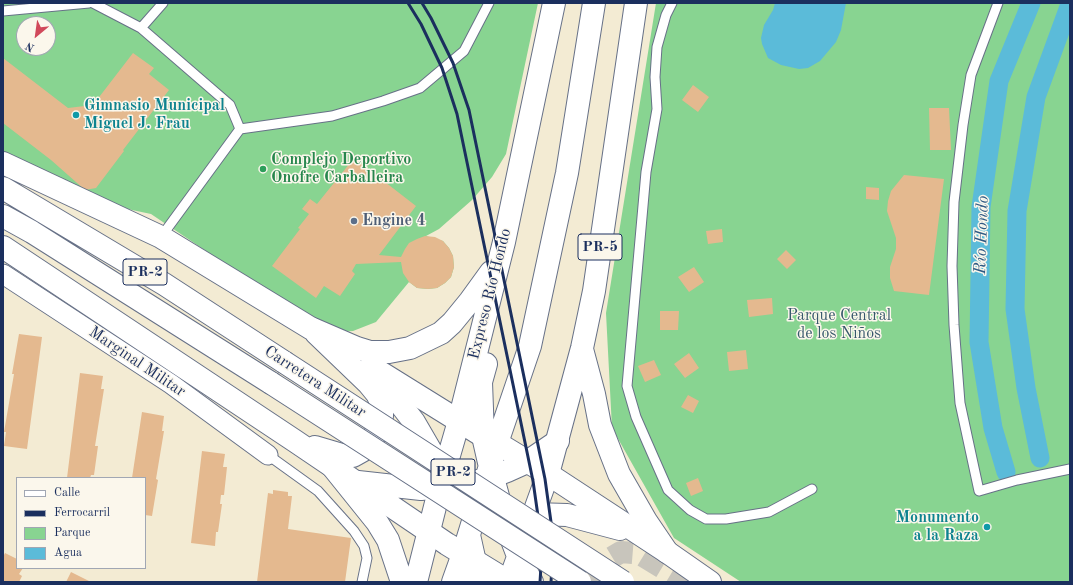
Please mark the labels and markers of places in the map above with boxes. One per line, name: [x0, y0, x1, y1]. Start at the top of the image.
place label: Gimnasio Municipal Miguel J. Frau: [84, 96, 225, 134]
marker: Gimnasio Municipal Miguel J. Frau: [71, 110, 81, 120]
place label: Complejo Deportivo Onofre Carballeira: [271, 150, 411, 188]
marker: Complejo Deportivo Onofre Carballeira: [258, 164, 268, 174]
place label: Engine 4: [362, 211, 426, 231]
marker: Engine 4: [349, 216, 359, 226]
place label: Monumento a la Raza: [896, 508, 979, 546]
marker: Monumento a la Raza: [982, 522, 992, 532]

